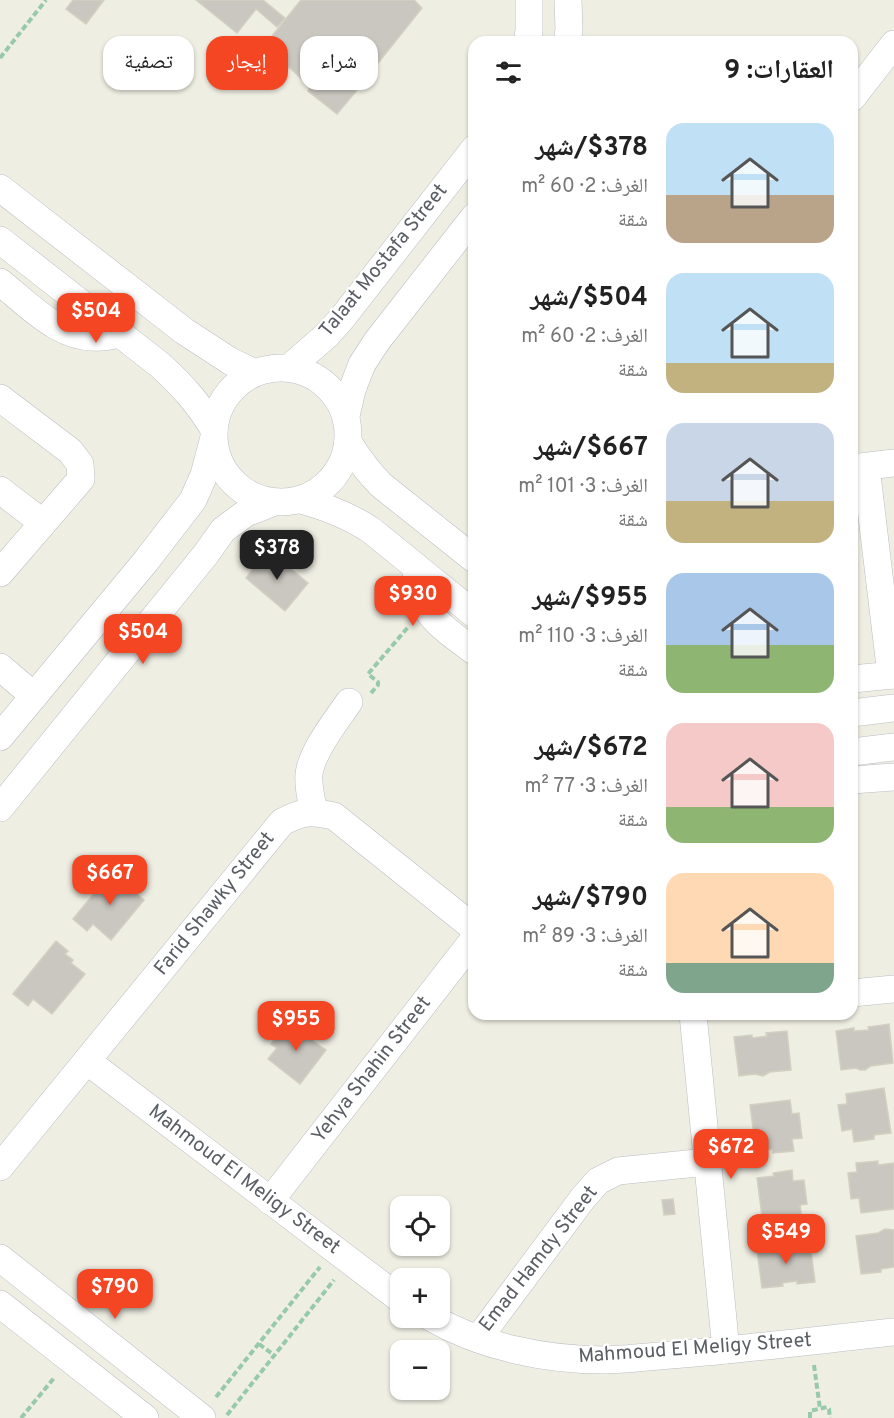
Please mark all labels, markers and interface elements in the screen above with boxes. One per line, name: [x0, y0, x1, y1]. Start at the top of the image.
chip: تصفية: [103, 36, 194, 90]
chip: إيجار: [206, 36, 288, 90]
chip: شراء: [300, 36, 378, 90]
text: العقارات: 9: [724, 55, 834, 88]
icon: filters: [492, 56, 525, 89]
text: $378/شهر: [535, 132, 648, 165]
icon: home: [714, 147, 786, 219]
text: الغرف: 2 · 60 m²: [521, 174, 648, 200]
street label: Talaat Mostafa Street: [314, 179, 454, 343]
text: شقة: [618, 208, 648, 234]
text: $504/شهر: [530, 282, 648, 315]
pin: $504: [60, 293, 132, 344]
icon: home: [714, 297, 786, 369]
text: $504: [71, 299, 121, 325]
text: الغرف: 2 · 60 m²: [521, 324, 648, 350]
text: شقة: [618, 358, 648, 384]
text: $667/شهر: [534, 432, 648, 465]
icon: home: [714, 447, 786, 519]
text: الغرف: 3 · 101 m²: [518, 474, 648, 500]
text: شقة: [618, 508, 648, 534]
pin: $378: [241, 530, 313, 581]
text: $378: [254, 536, 300, 562]
pin: $930: [377, 576, 449, 627]
text: $930: [388, 582, 438, 608]
text: $955/شهر: [532, 582, 648, 615]
icon: home: [714, 597, 786, 669]
pin: $504: [107, 614, 179, 665]
text: $504: [118, 620, 168, 646]
text: الغرف: 3 · 110 m²: [518, 624, 648, 650]
text: شقة: [618, 658, 648, 684]
text: $672/شهر: [534, 732, 648, 765]
icon: home: [714, 747, 786, 819]
text: الغرف: 3 · 77 m²: [525, 774, 648, 800]
text: شقة: [618, 808, 648, 834]
street label: Farid Shawky Street: [149, 827, 281, 981]
pin: $667: [74, 855, 146, 906]
text: $667: [86, 861, 134, 887]
text: $790/شهر: [533, 882, 648, 915]
icon: home: [714, 897, 786, 969]
text: الغرف: 3 · 89 m²: [522, 924, 648, 950]
text: شقة: [618, 958, 648, 984]
street label: Yehya Shahin Street: [306, 991, 438, 1149]
pin: $955: [260, 1001, 332, 1052]
text: $955: [272, 1007, 320, 1033]
street label: Mahmoud El Meligy Street: [143, 1099, 345, 1261]
pin: $672: [695, 1129, 767, 1180]
text: $672: [707, 1135, 755, 1161]
street label: Emad Hamdy Street: [474, 1181, 604, 1337]
map controls: [390, 1196, 450, 1400]
button: locate: [390, 1196, 450, 1256]
pin: $549: [750, 1214, 822, 1265]
text: $549: [761, 1220, 811, 1246]
button: +: [390, 1268, 450, 1328]
pin: $790: [79, 1269, 151, 1320]
text: $790: [91, 1275, 139, 1301]
street label: Mahmoud El Meligy Street: [577, 1328, 813, 1370]
button: −: [390, 1340, 450, 1400]

